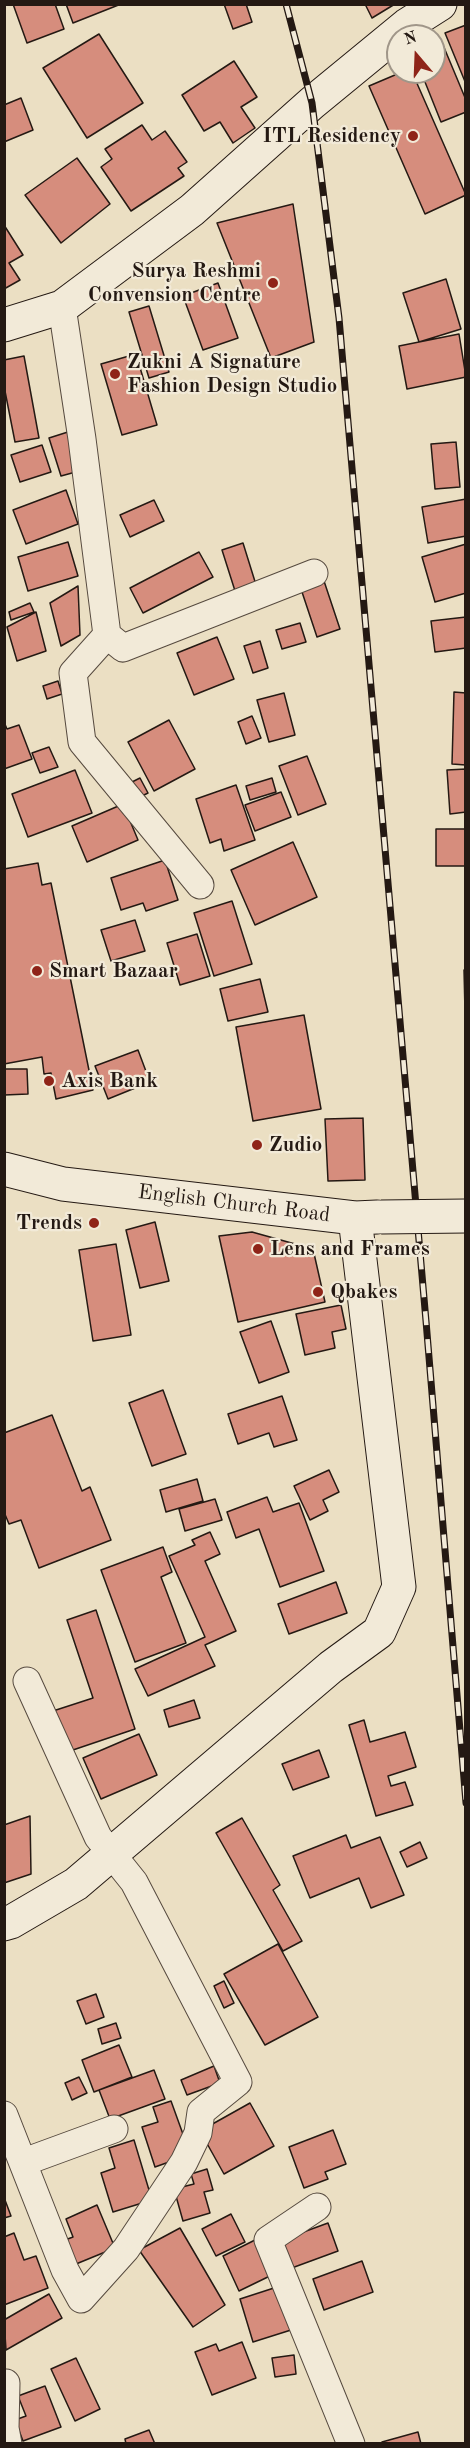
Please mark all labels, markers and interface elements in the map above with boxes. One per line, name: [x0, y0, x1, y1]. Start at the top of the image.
north arrow: [386, 24, 446, 84]
text: N: [402, 29, 419, 48]
place label: ITL Residency: [263, 123, 401, 149]
marker: ITL Residency: [406, 129, 420, 143]
place label: Surya Reshmi Convension Centre: [88, 258, 261, 308]
marker: Surya Reshmi Convension Centre: [266, 276, 280, 290]
place label: Zukni A Signature Fashion Design Studio: [127, 349, 337, 399]
marker: Zukni A Signature Fashion Design Studio: [108, 367, 122, 381]
place label: Smart Bazaar: [49, 958, 178, 984]
marker: Smart Bazaar: [30, 964, 44, 978]
place label: Axis Bank: [61, 1068, 158, 1094]
marker: Axis Bank: [42, 1074, 56, 1088]
place label: Zudio: [269, 1132, 322, 1158]
marker: Zudio: [250, 1138, 264, 1152]
street label: English Church Road: [136, 1180, 332, 1228]
place label: Trends: [16, 1210, 82, 1236]
marker: Trends: [87, 1216, 101, 1230]
place label: Lens and Frames: [270, 1236, 430, 1262]
marker: Lens and Frames: [251, 1242, 265, 1256]
place label: Qbakes: [330, 1279, 397, 1305]
marker: Qbakes: [311, 1285, 325, 1299]

